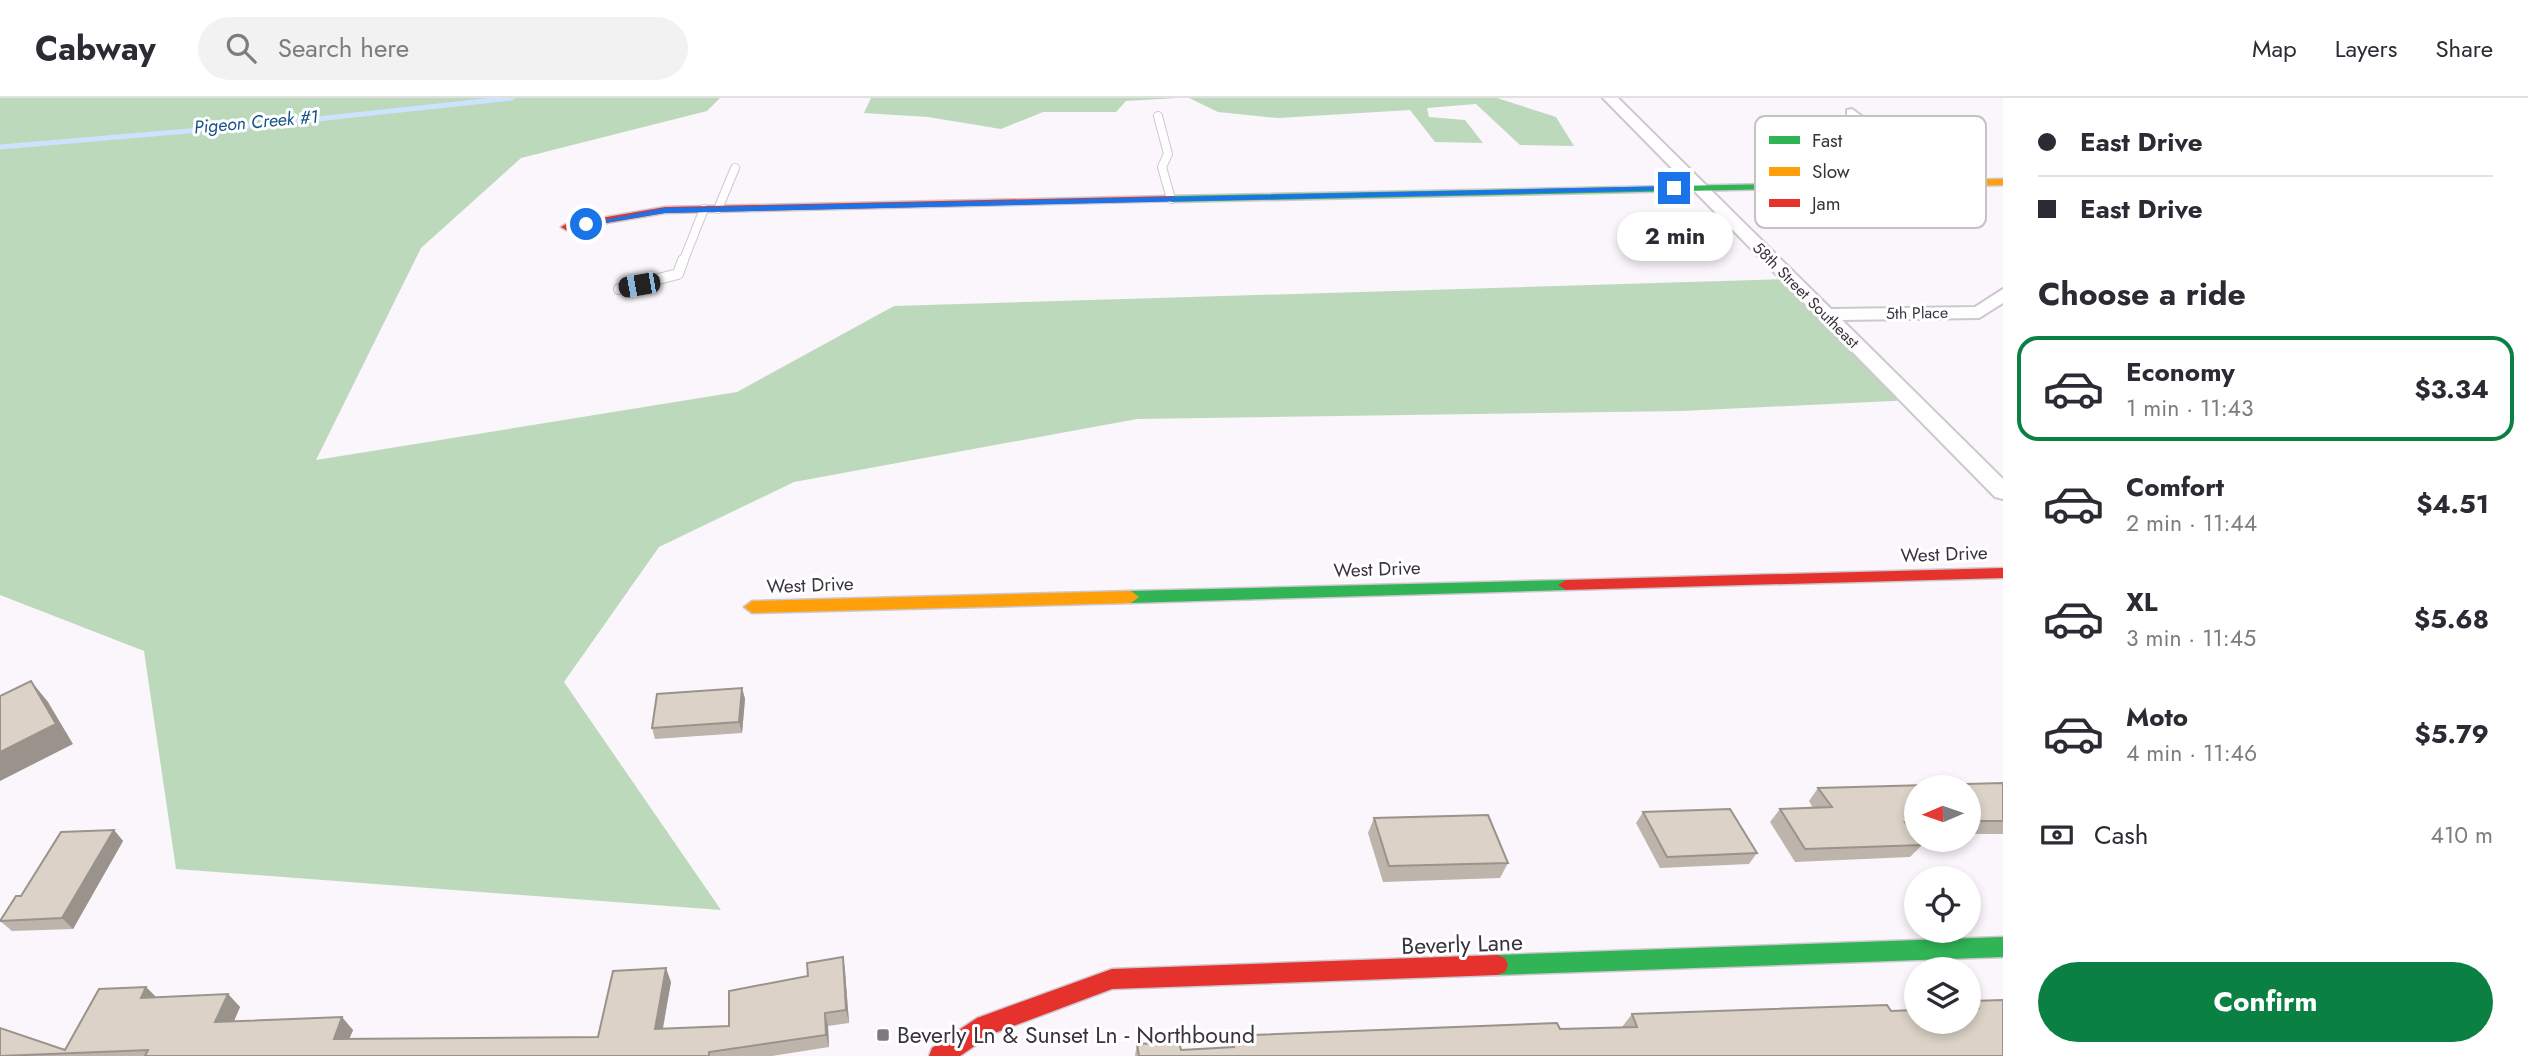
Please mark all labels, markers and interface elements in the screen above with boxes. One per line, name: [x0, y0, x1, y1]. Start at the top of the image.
search box: [198, 17, 688, 80]
text: Cabway: [35, 25, 156, 72]
icon: search: [222, 29, 260, 67]
text: Search here: [278, 29, 409, 67]
text: Map: [2252, 31, 2297, 66]
text: Layers: [2335, 31, 2397, 66]
text: Share: [2435, 31, 2493, 66]
water label: Pigeon Creek #1: [193, 104, 319, 140]
legend: [1755, 116, 1986, 228]
text: East Drive: [2080, 123, 2203, 161]
text: Fast: [1812, 127, 1843, 154]
text: Slow: [1812, 158, 1850, 185]
route end: [1658, 172, 1690, 204]
text: Jam: [1809, 190, 1841, 217]
text: East Drive: [2080, 190, 2203, 228]
route start: [570, 208, 602, 240]
callout: 2 min: [1616, 212, 1732, 262]
text: 2 min: [1645, 219, 1705, 253]
street label: 58th Street Southeast: [1748, 237, 1864, 353]
car: [617, 271, 662, 299]
text: Choose a ride: [2038, 271, 2246, 317]
street label: 5th Place: [1886, 301, 1948, 325]
text: Economy: [2126, 353, 2235, 391]
icon: car: [2042, 357, 2105, 420]
text: $3.34: [2414, 370, 2489, 408]
text: 1 min · 11:43: [2126, 391, 2254, 425]
text: Comfort: [2126, 468, 2224, 506]
icon: car: [2042, 472, 2105, 535]
text: $4.51: [2416, 485, 2489, 523]
text: 2 min · 11:44: [2126, 506, 2257, 540]
street label: West Drive: [1900, 539, 1988, 569]
street label: West Drive: [1333, 554, 1421, 584]
street label: West Drive: [766, 570, 854, 600]
text: XL: [2126, 583, 2158, 621]
icon: car: [2042, 587, 2105, 650]
text: $5.68: [2414, 600, 2489, 638]
text: 3 min · 11:45: [2126, 621, 2256, 655]
text: Moto: [2126, 698, 2188, 736]
icon: car: [2042, 702, 2105, 765]
text: $5.79: [2415, 715, 2489, 753]
text: 4 min · 11:46: [2126, 736, 2257, 770]
north arrow: [1904, 775, 1981, 852]
map controls: [1904, 775, 1981, 1034]
icon: cash: [2038, 816, 2076, 854]
text: Cash: [2094, 816, 2148, 854]
text: 410 m: [2431, 818, 2493, 852]
button: locate: [1904, 866, 1981, 943]
street label: Beverly Lane: [1401, 925, 1523, 963]
button: layers: [1904, 957, 1981, 1034]
button: Confirm: [2038, 962, 2493, 1042]
place label: Beverly Ln & Sunset Ln - Northbound: [897, 1018, 1255, 1052]
marker: Beverly Ln & Sunset Ln - Northbound: [875, 1027, 891, 1043]

